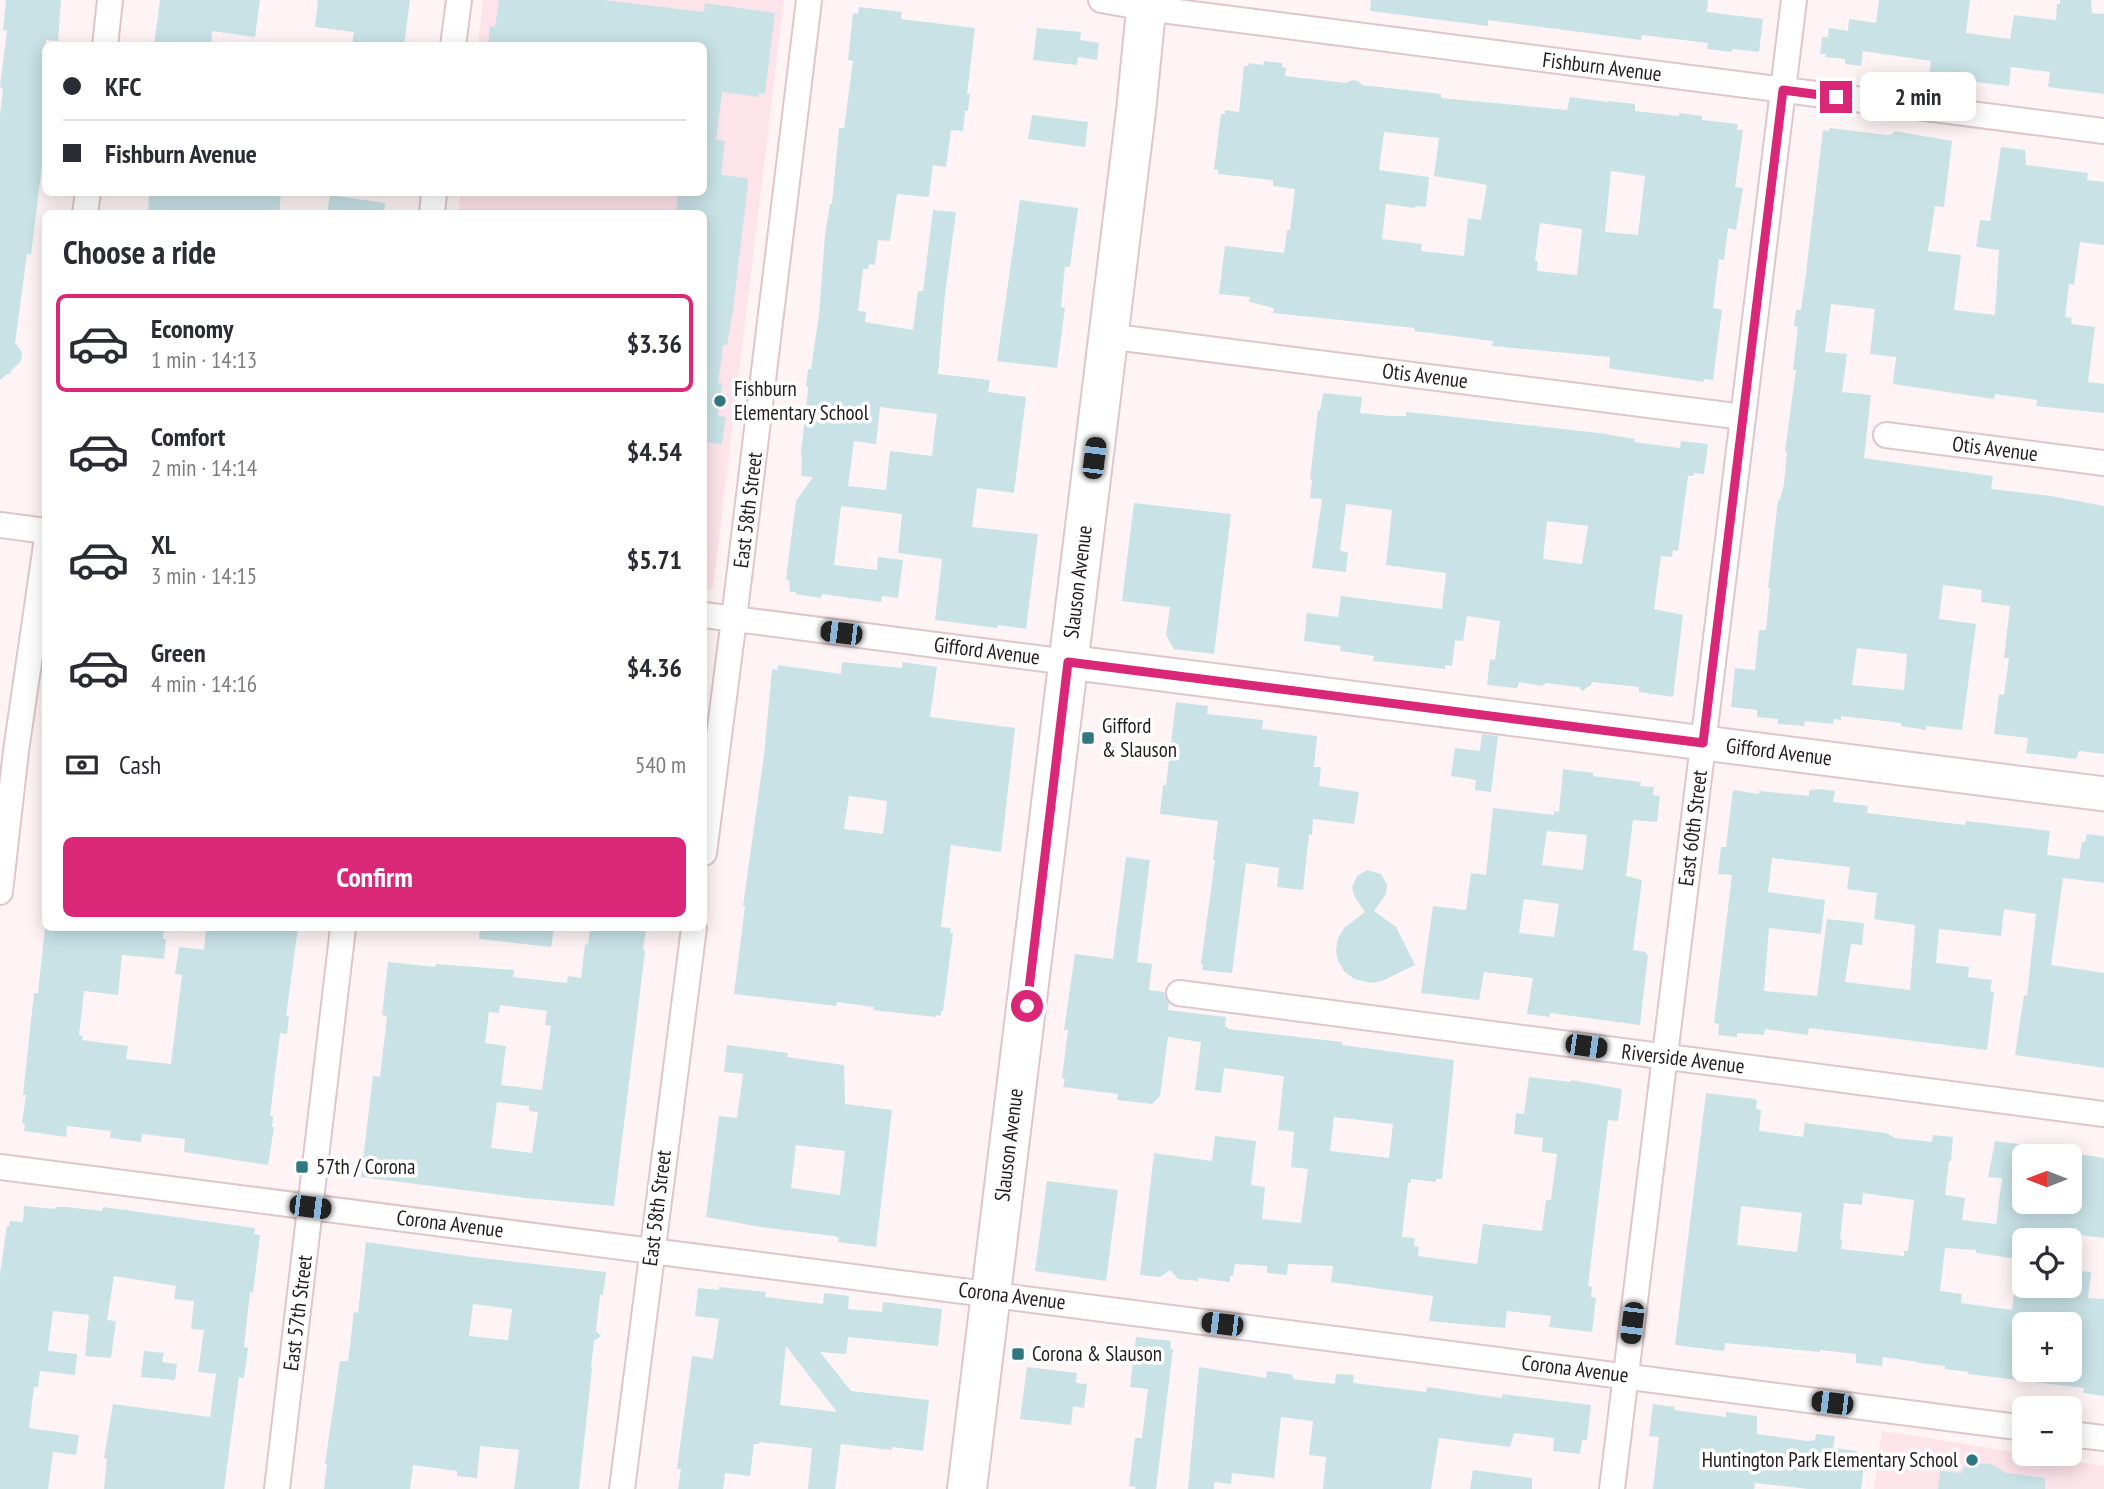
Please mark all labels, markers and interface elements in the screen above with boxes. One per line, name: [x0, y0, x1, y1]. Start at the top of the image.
street label: Fishburn Avenue: [1541, 46, 1663, 87]
text: KFC: [105, 70, 141, 103]
callout: 2 min: [1860, 72, 1976, 122]
route end: [1820, 81, 1852, 113]
text: 2 min: [1895, 82, 1941, 111]
text: Fishburn Avenue: [105, 137, 257, 170]
text: Choose a ride: [63, 231, 216, 273]
icon: car: [67, 312, 130, 375]
text: Economy: [151, 312, 233, 345]
text: $3.36: [627, 327, 682, 360]
text: 1 min · 14:13: [151, 345, 257, 374]
street label: Otis Avenue: [1381, 357, 1469, 394]
place label: Fishburn Elementary School: [734, 375, 869, 426]
marker: Fishburn Elementary School: [712, 393, 728, 409]
icon: car: [67, 420, 130, 483]
text: Comfort: [151, 420, 225, 453]
street label: Otis Avenue: [1951, 430, 2039, 467]
text: $4.54: [627, 435, 682, 468]
car: [1082, 436, 1107, 480]
street label: East 58th Street: [727, 450, 768, 569]
text: 2 min · 14:14: [151, 453, 257, 482]
street label: Slauson Avenue: [1057, 524, 1098, 640]
icon: car: [67, 528, 130, 591]
text: XL: [151, 528, 176, 561]
text: $5.71: [627, 543, 682, 576]
text: 3 min · 14:15: [151, 561, 257, 590]
car: [819, 620, 864, 646]
street label: Gifford Avenue: [933, 631, 1042, 670]
icon: car: [67, 636, 130, 699]
text: Green: [151, 636, 206, 669]
text: $4.36: [627, 651, 682, 684]
text: 4 min · 14:16: [151, 669, 257, 698]
place label: Gifford & Slauson: [1102, 712, 1177, 763]
marker: Gifford & Slauson: [1080, 730, 1096, 746]
street label: Gifford Avenue: [1725, 732, 1834, 771]
icon: cash: [63, 746, 101, 784]
text: Cash: [119, 748, 161, 781]
text: 540 m: [635, 750, 686, 779]
street label: East 60th Street: [1672, 768, 1713, 887]
button: Confirm: [63, 837, 686, 917]
route start: [1011, 990, 1043, 1022]
car: [1564, 1033, 1609, 1059]
street label: Riverside Avenue: [1620, 1038, 1746, 1079]
street label: Slauson Avenue: [988, 1087, 1029, 1203]
north arrow: [2012, 1144, 2082, 1214]
map controls: [2012, 1144, 2082, 1466]
street label: East 58th Street: [636, 1148, 677, 1267]
place label: 57th / Corona: [316, 1153, 415, 1180]
marker: 57th / Corona: [294, 1159, 310, 1175]
car: [288, 1194, 333, 1220]
street label: Corona Avenue: [395, 1204, 505, 1243]
button: locate: [2012, 1228, 2082, 1298]
street label: East 57th Street: [277, 1253, 318, 1372]
street label: Corona Avenue: [957, 1276, 1067, 1315]
car: [1620, 1301, 1645, 1345]
car: [1200, 1311, 1245, 1337]
button: +: [2012, 1312, 2082, 1382]
place label: Corona & Slauson: [1032, 1340, 1162, 1367]
marker: Corona & Slauson: [1010, 1346, 1026, 1362]
street label: Corona Avenue: [1520, 1349, 1630, 1388]
car: [1810, 1390, 1855, 1416]
button: −: [2012, 1396, 2082, 1466]
place label: Huntington Park Elementary School: [1702, 1446, 1958, 1473]
marker: Huntington Park Elementary School: [1964, 1452, 1980, 1468]

